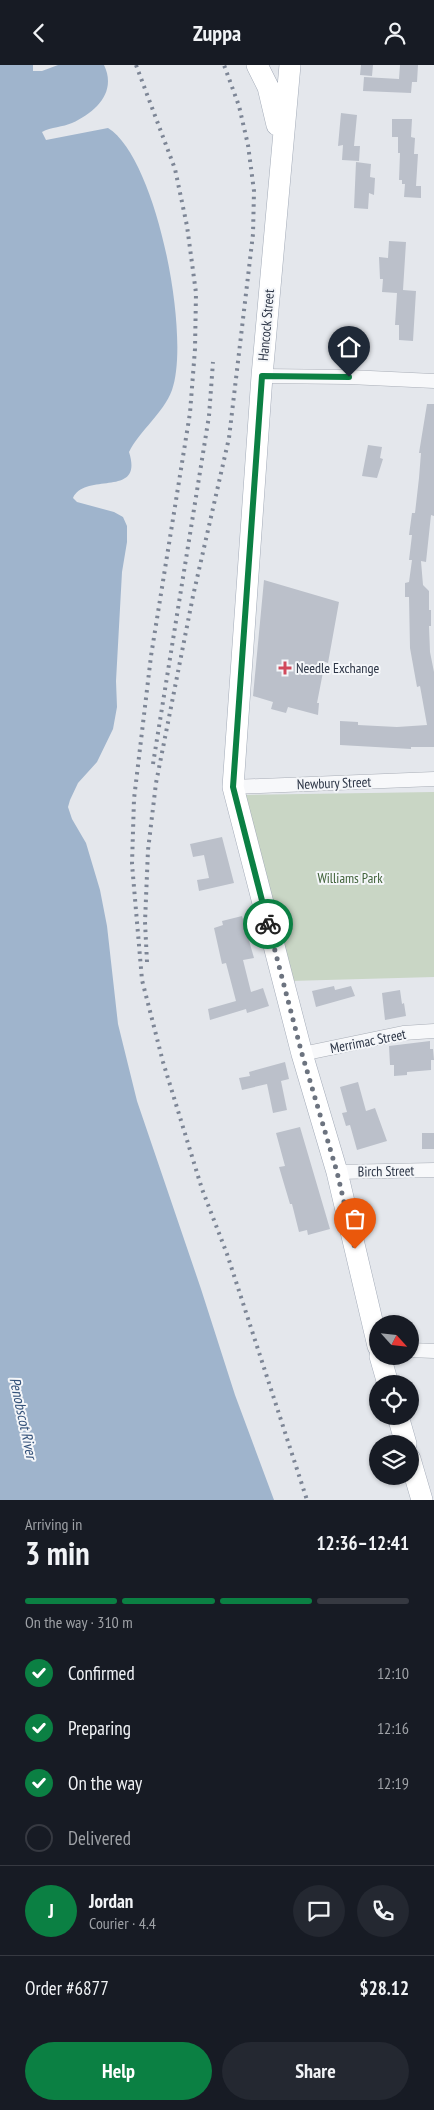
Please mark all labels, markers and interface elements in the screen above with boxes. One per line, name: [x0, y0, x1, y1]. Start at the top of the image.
icon: back: [25, 19, 53, 47]
text: Zuppa: [193, 19, 241, 47]
icon: person: [381, 19, 409, 47]
street label: Hancock Street: [254, 288, 278, 362]
pin: [328, 326, 370, 377]
icon: home: [335, 333, 363, 361]
place label: Needle Exchange: [296, 659, 380, 677]
marker: Needle Exchange: [278, 661, 292, 675]
street label: Newbury Street: [297, 773, 372, 793]
park label: Williams Park: [317, 869, 383, 887]
courier: [243, 899, 293, 949]
icon: bike: [254, 910, 282, 938]
street label: Merrimac Street: [329, 1025, 408, 1057]
street label: Birch Street: [358, 1162, 415, 1180]
pin: [334, 1198, 376, 1249]
icon: bag: [341, 1205, 369, 1233]
north arrow: [369, 1315, 419, 1365]
map controls: [369, 1315, 419, 1485]
button: locate: [369, 1375, 419, 1425]
water label: Penobscot River: [6, 1376, 42, 1462]
button: layers: [369, 1435, 419, 1485]
text: Arriving in: [25, 1514, 82, 1534]
text: 12:36–12:41: [316, 1531, 409, 1555]
text: 3 min: [25, 1532, 90, 1574]
text: On the way · 310 m: [25, 1612, 133, 1632]
icon: check: [25, 1659, 53, 1687]
text: Confirmed: [68, 1661, 135, 1685]
text: 12:10: [377, 1663, 409, 1683]
icon: check: [25, 1714, 53, 1742]
text: Preparing: [68, 1716, 131, 1740]
text: 12:16: [377, 1718, 409, 1738]
icon: check: [25, 1769, 53, 1797]
text: On the way: [68, 1771, 142, 1795]
text: 12:19: [377, 1773, 409, 1793]
text: Delivered: [68, 1826, 131, 1850]
button: chat: [293, 1885, 345, 1937]
button: phone: [357, 1885, 409, 1937]
text: Jordan: [89, 1889, 133, 1913]
text: J: [48, 1899, 54, 1923]
text: Courier · 4.4: [89, 1913, 156, 1933]
text: Order #6877: [25, 1976, 109, 2000]
text: $28.12: [360, 1976, 409, 2000]
button: Help: [25, 2042, 212, 2100]
button: Share: [222, 2042, 409, 2100]

